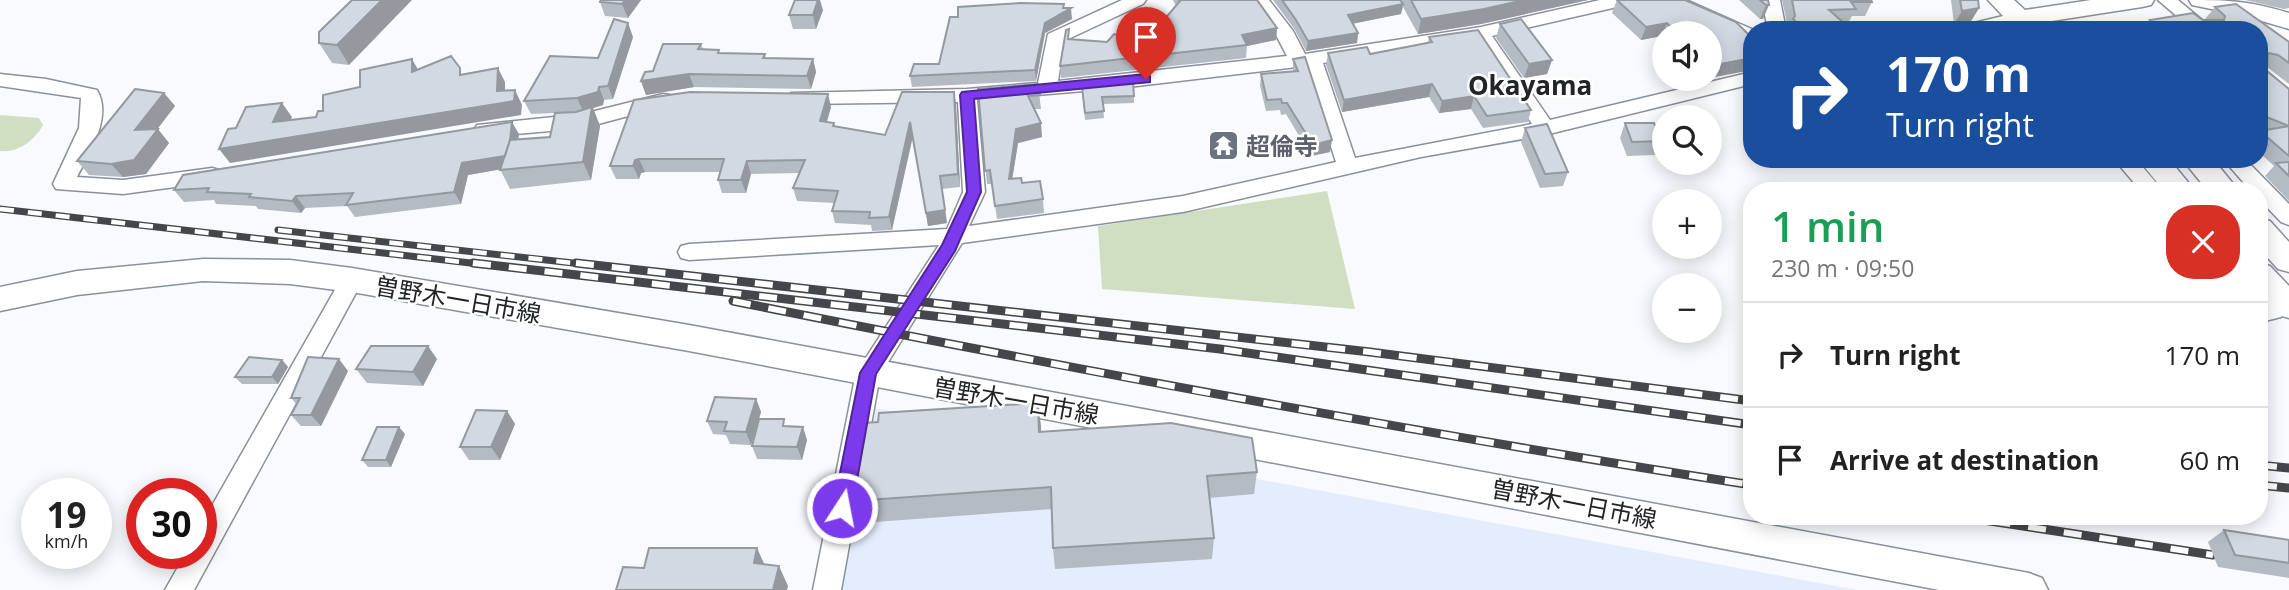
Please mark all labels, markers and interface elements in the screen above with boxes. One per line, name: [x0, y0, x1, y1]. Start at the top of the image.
pin: [1116, 7, 1176, 79]
icon: arrive: [1127, 18, 1165, 56]
map controls: [1652, 21, 1722, 343]
button: sound: [1652, 21, 1722, 91]
text: 170 m: [1886, 40, 2031, 106]
icon: right: [1771, 49, 1862, 140]
district label: Okayama: [1468, 67, 1592, 103]
text: Turn right: [1886, 103, 2034, 146]
button: search: [1652, 105, 1722, 175]
temple icon: 超倫寺: [1206, 128, 1240, 162]
place label: 超倫寺: [1246, 129, 1318, 162]
button: +: [1652, 189, 1722, 259]
text: 1 min: [1771, 197, 1884, 254]
button: close: [2166, 205, 2240, 279]
text: 230 m · 09:50: [1771, 252, 1914, 284]
street label: 曽野木一日市線: [372, 268, 544, 330]
button: −: [1652, 273, 1722, 343]
icon: right: [1771, 336, 1809, 374]
text: Turn right: [1830, 337, 1961, 373]
text: 170 m: [2165, 337, 2240, 373]
street label: 曽野木一日市線: [930, 369, 1102, 431]
icon: arrive: [1771, 441, 1809, 479]
text: Arrive at destination: [1830, 442, 2099, 478]
text: 60 m: [2179, 442, 2240, 478]
position arrow: [805, 471, 879, 545]
street label: 曽野木一日市線: [1488, 471, 1660, 535]
speed limit sign: 30: [126, 478, 217, 569]
text: 19: [46, 491, 87, 538]
text: km/h: [45, 529, 88, 553]

